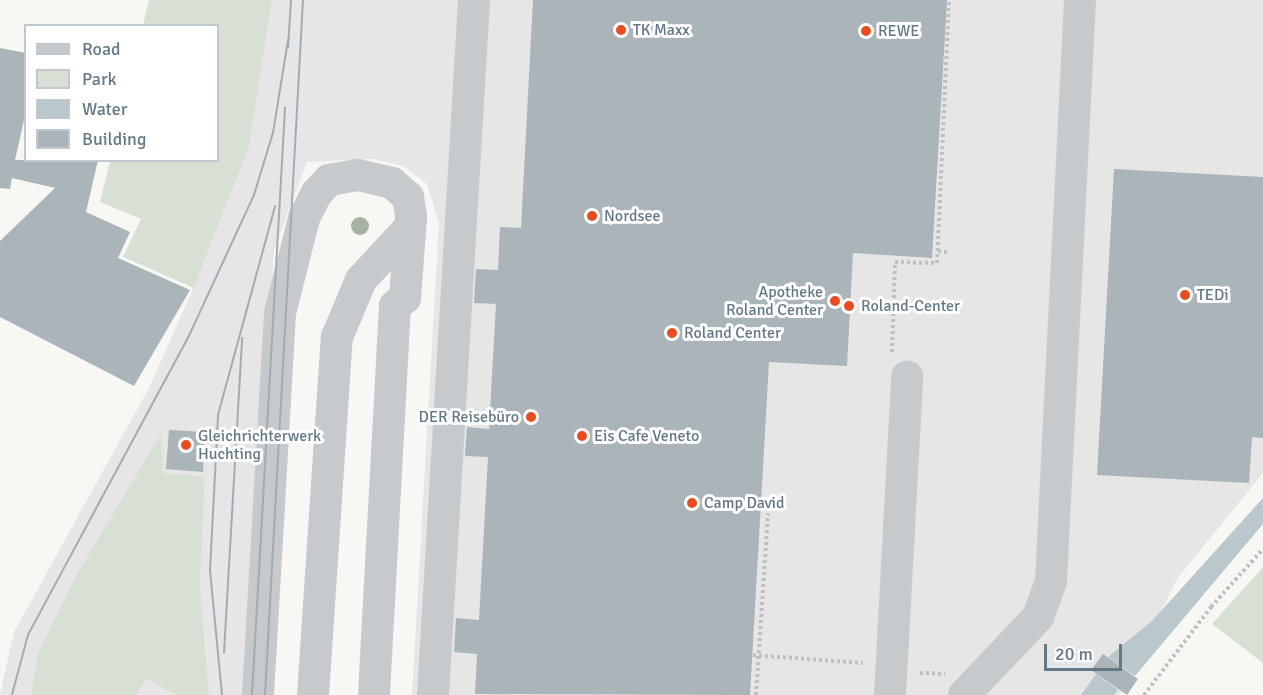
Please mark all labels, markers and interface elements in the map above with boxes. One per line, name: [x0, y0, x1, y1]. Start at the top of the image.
place label: TK Maxx: [633, 20, 690, 40]
place label: REWE: [878, 21, 919, 41]
marker: TK Maxx: [614, 23, 628, 37]
legend: [24, 24, 219, 162]
marker: REWE: [859, 24, 873, 38]
text: Road: [82, 38, 121, 60]
text: Park: [82, 68, 117, 90]
text: Water: [82, 98, 127, 120]
text: Building: [82, 128, 146, 150]
place label: Nordsee: [604, 206, 660, 226]
marker: Nordsee: [585, 209, 599, 223]
place label: Apotheke Roland Center: [726, 282, 823, 320]
place label: TEDi: [1197, 285, 1229, 305]
marker: TEDi: [1178, 288, 1192, 302]
marker: Apotheke Roland Center: [828, 294, 842, 308]
place label: Roland-Center: [861, 296, 960, 316]
marker: Roland-Center: [842, 299, 856, 313]
place label: Roland Center: [684, 323, 781, 343]
marker: Roland Center: [665, 326, 679, 340]
place label: DER Reisebüro: [419, 407, 519, 427]
marker: DER Reisebüro: [524, 410, 538, 424]
place label: Gleichrichterwerk Huchting: [198, 426, 321, 464]
place label: Eis Cafe Veneto: [594, 426, 699, 446]
marker: Eis Cafe Veneto: [575, 429, 589, 443]
marker: Gleichrichterwerk Huchting: [179, 438, 193, 452]
place label: Camp David: [704, 493, 784, 513]
marker: Camp David: [685, 496, 699, 510]
scale bar: [1047, 632, 1125, 670]
text: 20 m: [1055, 643, 1093, 665]

